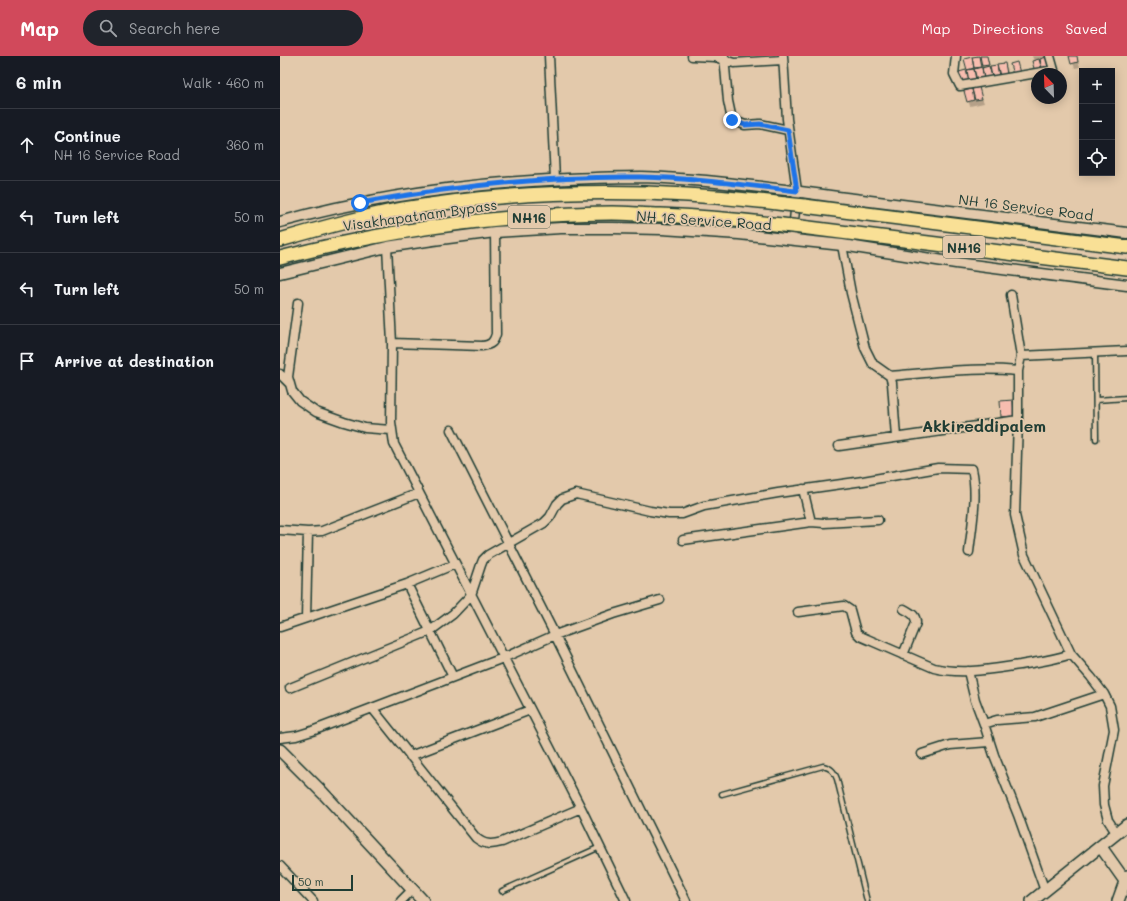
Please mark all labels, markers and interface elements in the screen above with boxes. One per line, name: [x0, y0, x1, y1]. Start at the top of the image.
search box: [83, 10, 363, 46]
text: Map: [20, 16, 59, 41]
icon: search: [97, 17, 119, 39]
text: Search here: [129, 18, 220, 38]
text: Map: [922, 19, 950, 38]
text: Directions: [972, 19, 1043, 38]
text: Saved: [1065, 19, 1107, 38]
north arrow: [1031, 68, 1067, 104]
map controls: [1079, 68, 1115, 176]
button: +: [1079, 68, 1115, 104]
text: 6 min: [16, 71, 61, 93]
text: Walk · 460 m: [182, 74, 264, 91]
button: −: [1079, 104, 1115, 140]
route end: [723, 111, 741, 129]
text: Continue: [54, 126, 121, 146]
icon: ahead: [16, 134, 38, 156]
text: 360 m: [226, 136, 264, 153]
button: locate: [1079, 140, 1115, 176]
text: NH 16 Service Road: [54, 146, 180, 163]
street label: NH 16 Service Road: [958, 189, 1095, 225]
route start: [351, 194, 369, 212]
street label: Visakhapatnam Bypass: [342, 195, 498, 235]
icon: left: [16, 206, 38, 228]
road number: NH16: [508, 206, 550, 228]
street label: NH 16 Service Road: [636, 206, 772, 234]
text: Turn left: [54, 207, 119, 227]
text: 50 m: [234, 208, 264, 225]
road number: NH16: [943, 236, 985, 258]
icon: left: [16, 278, 38, 300]
text: Turn left: [54, 279, 119, 299]
text: 50 m: [234, 280, 264, 297]
icon: arrive: [16, 350, 38, 372]
text: Arrive at destination: [54, 351, 214, 371]
district label: Akkireddipalem: [922, 415, 1046, 436]
scale bar: [292, 873, 353, 892]
text: 50 m: [298, 874, 324, 889]

